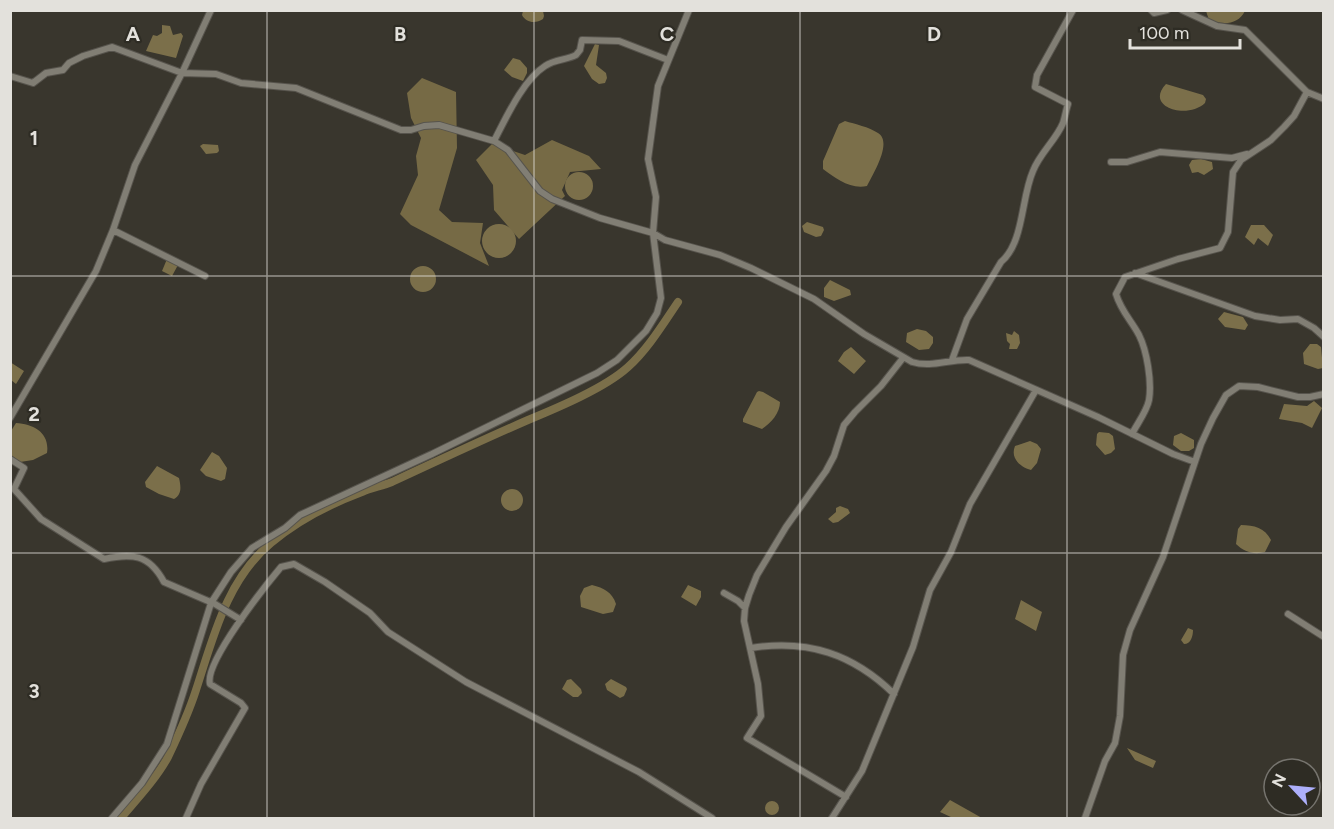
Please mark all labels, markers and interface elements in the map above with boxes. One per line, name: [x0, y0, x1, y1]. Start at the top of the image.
scale bar: [1130, 12, 1240, 50]
text: A: [126, 22, 141, 46]
text: B: [394, 22, 406, 46]
text: C: [660, 22, 674, 46]
text: D: [927, 22, 941, 46]
text: 100 m: [1139, 22, 1189, 44]
text: 1: [30, 126, 38, 150]
text: 2: [28, 402, 40, 426]
text: 3: [28, 679, 40, 703]
north arrow: [1262, 757, 1322, 817]
text: N: [1268, 771, 1290, 790]

